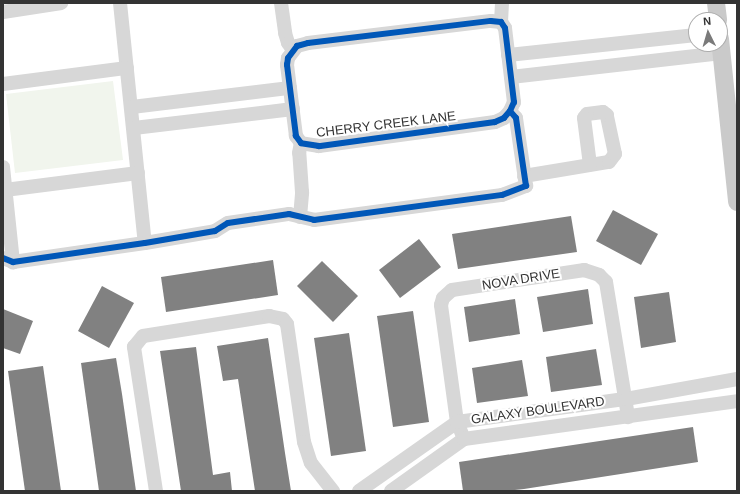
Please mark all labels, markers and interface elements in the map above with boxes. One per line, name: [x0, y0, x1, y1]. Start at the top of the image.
north arrow: [688, 12, 728, 52]
text: N: [703, 15, 712, 27]
street label: CHERRY CREEK LANE: [315, 109, 457, 141]
street label: NOVA DRIVE: [481, 266, 561, 294]
street label: GALAXY BOULEVARD: [470, 394, 606, 428]

